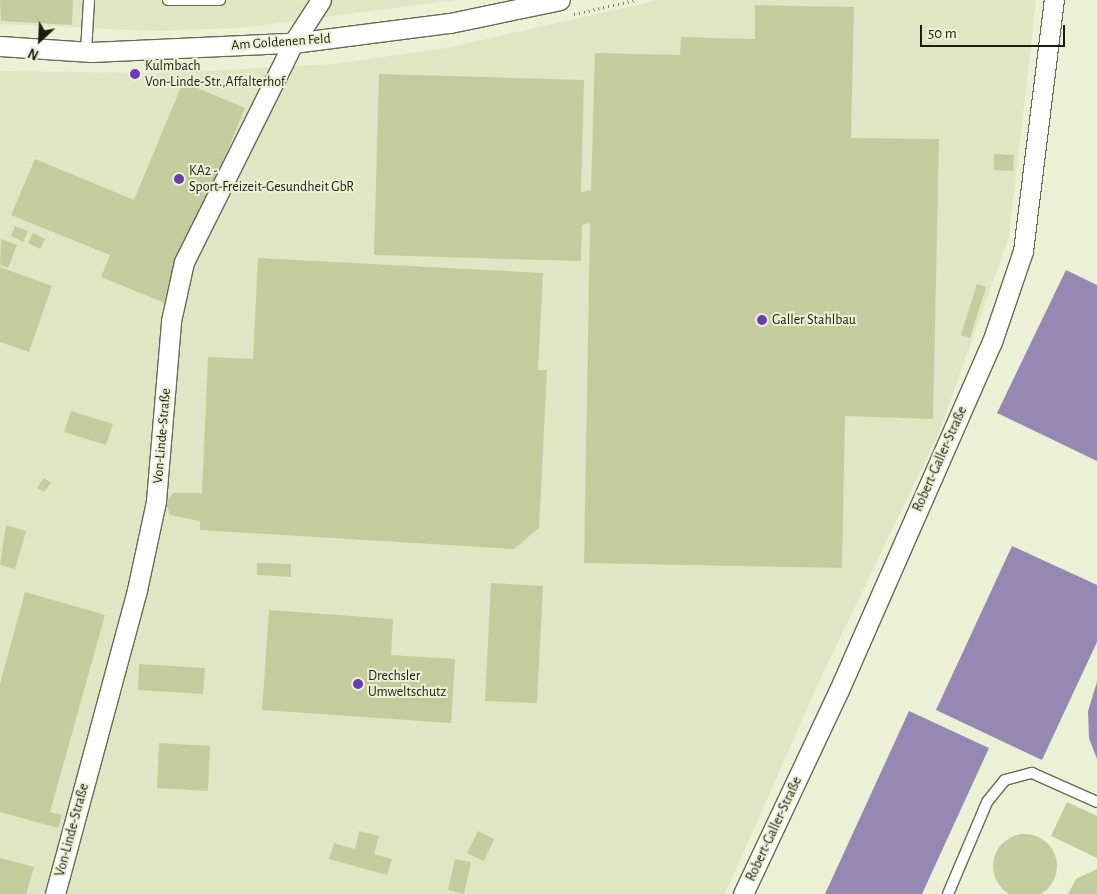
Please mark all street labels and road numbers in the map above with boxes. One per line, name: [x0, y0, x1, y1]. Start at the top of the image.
street label: Am Goldenen Feld: [231, 30, 331, 54]
street label: Von-Linde-Straße: [149, 388, 175, 484]
street label: Robert-Galler-Straße: [909, 404, 971, 514]
street label: Robert-Galler-Straße: [742, 774, 806, 884]
street label: Von-Linde-Straße: [52, 782, 92, 878]

